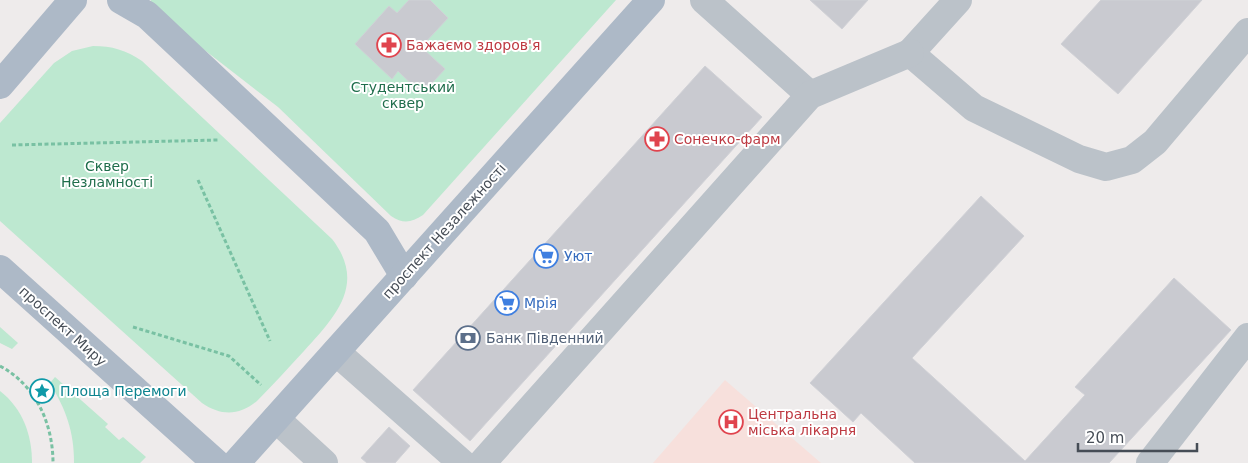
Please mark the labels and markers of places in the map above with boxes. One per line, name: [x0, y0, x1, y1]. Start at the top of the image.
pharmacy icon: Бажаємо здоров'я: [376, 32, 402, 58]
place label: Бажаємо здоров'я: [406, 37, 540, 53]
pharmacy icon: Сонечко-фарм: [644, 126, 670, 152]
place label: Сонечко-фарм: [674, 131, 780, 147]
supermarket icon: Уют: [533, 243, 559, 269]
place label: Уют: [564, 248, 592, 264]
supermarket icon: Мрія: [494, 290, 520, 316]
place label: Мрія: [524, 295, 557, 311]
bank icon: Банк Південний: [455, 325, 481, 351]
place label: Банк Південний: [486, 330, 604, 346]
place icon: Площа Перемоги: [29, 378, 55, 404]
place label: Площа Перемоги: [60, 383, 186, 399]
place label: Центральна міська лікарня: [748, 406, 856, 438]
hospital icon: Центральна міська лікарня: [718, 409, 744, 435]

